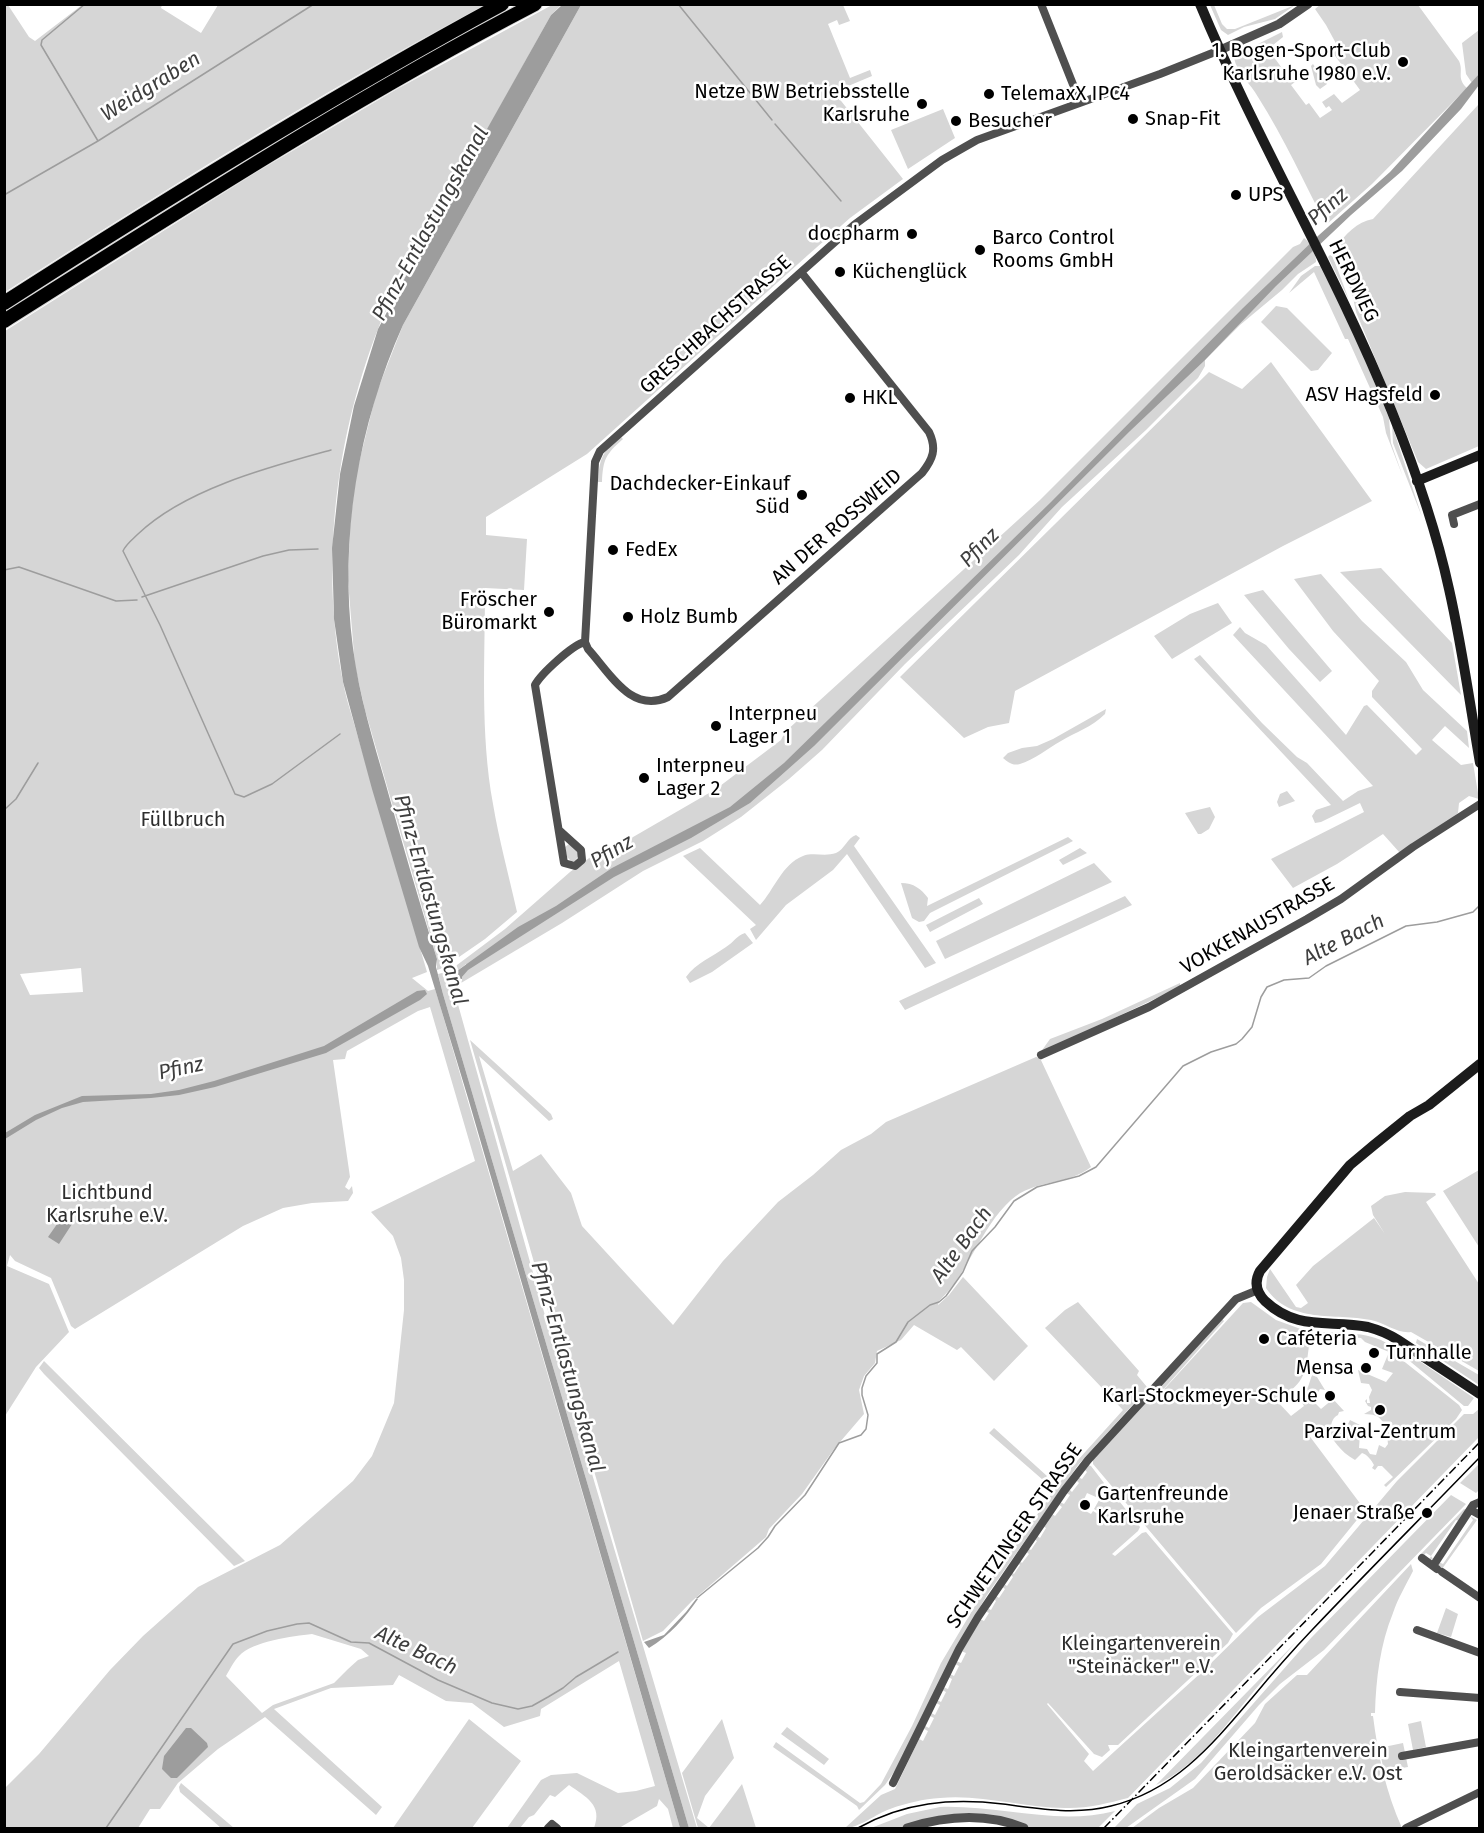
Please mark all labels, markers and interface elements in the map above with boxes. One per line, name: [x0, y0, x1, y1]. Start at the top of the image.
place label: 1. Bogen-Sport-Club Karlsruhe 1980 e.V.: [1211, 39, 1391, 86]
water label: Weidgraben: [97, 46, 205, 128]
marker: 1. Bogen-Sport-Club Karlsruhe 1980 e.V.: [1396, 55, 1410, 69]
place label: Netze BW Betriebsstelle Karlsruhe: [694, 80, 910, 127]
place label: TelemaxX IPC4: [1001, 82, 1130, 106]
marker: TelemaxX IPC4: [982, 87, 996, 101]
marker: Netze BW Betriebsstelle Karlsruhe: [915, 97, 929, 111]
place label: Snap-Fit: [1145, 107, 1220, 131]
place label: Besucher: [968, 109, 1052, 133]
marker: Snap-Fit: [1126, 112, 1140, 126]
marker: Besucher: [949, 114, 963, 128]
water label: Pfinz-Entlastungskanal: [367, 123, 495, 325]
place label: UPS: [1248, 183, 1283, 207]
water label: Pfinz: [1303, 183, 1353, 231]
marker: UPS: [1229, 188, 1243, 202]
place label: docpharm: [807, 222, 900, 246]
place label: Barco Control Rooms GmbH: [992, 226, 1114, 273]
marker: docpharm: [905, 227, 919, 241]
street label: HERDWEG: [1323, 236, 1383, 326]
marker: Barco Control Rooms GmbH: [973, 243, 987, 257]
street label: GRESCHBACHSTRASSE: [635, 251, 797, 399]
place label: Küchenglück: [852, 260, 967, 284]
marker: Küchenglück: [833, 265, 847, 279]
place label: ASV Hagsfeld: [1306, 383, 1423, 407]
place label: HKL: [862, 386, 897, 410]
marker: ASV Hagsfeld: [1428, 388, 1442, 402]
marker: HKL: [843, 391, 857, 405]
street label: AN DER ROSSWEID: [767, 464, 907, 590]
place label: Dachdecker-Einkauf Süd: [609, 472, 790, 519]
marker: Dachdecker-Einkauf Süd: [795, 488, 809, 502]
water label: Pfinz: [955, 523, 1005, 573]
place label: FedEx: [625, 538, 677, 562]
marker: FedEx: [606, 543, 620, 557]
place label: Fröscher Büromarkt: [441, 588, 537, 635]
marker: Fröscher Büromarkt: [542, 605, 556, 619]
place label: Holz Bumb: [640, 605, 738, 629]
marker: Holz Bumb: [621, 610, 635, 624]
place label: Interpneu Lager 1: [728, 702, 817, 749]
marker: Interpneu Lager 1: [709, 719, 723, 733]
place label: Interpneu Lager 2: [656, 754, 745, 801]
marker: Interpneu Lager 2: [637, 771, 651, 785]
water label: Pfinz-Entlastungskanal: [388, 792, 472, 1008]
park label: Füllbruch: [141, 808, 225, 832]
water label: Pfinz: [586, 830, 638, 874]
street label: VOKKENAUSTRASSE: [1177, 872, 1339, 980]
water label: Alte Bach: [1299, 909, 1389, 971]
water label: Pfinz: [156, 1052, 206, 1086]
park label: Lichtbund Karlsruhe e.V.: [46, 1181, 168, 1228]
water label: Alte Bach: [926, 1202, 998, 1288]
water label: Pfinz-Entlastungskanal: [525, 1259, 609, 1475]
place label: Caféteria: [1276, 1327, 1357, 1351]
marker: Caféteria: [1257, 1332, 1271, 1346]
place label: Turnhalle: [1386, 1341, 1472, 1365]
marker: Turnhalle: [1367, 1346, 1381, 1360]
place label: Mensa: [1296, 1356, 1354, 1380]
marker: Mensa: [1359, 1361, 1373, 1375]
place label: Karl-Stockmeyer-Schule: [1102, 1384, 1318, 1408]
marker: Karl-Stockmeyer-Schule: [1323, 1389, 1337, 1403]
marker: Parzival-Zentrum: [1373, 1403, 1387, 1417]
place label: Parzival-Zentrum: [1304, 1420, 1456, 1444]
street label: SCHWETZINGER STRASSE: [942, 1439, 1088, 1633]
place label: Gartenfreunde Karlsruhe: [1097, 1482, 1229, 1529]
marker: Gartenfreunde Karlsruhe: [1078, 1498, 1092, 1512]
place label: Jenaer Straße: [1293, 1501, 1415, 1525]
marker: Jenaer Straße: [1420, 1506, 1434, 1520]
water label: Alte Bach: [371, 1621, 461, 1681]
park label: Kleingartenverein "Steinäcker" e.V.: [1061, 1632, 1221, 1679]
park label: Kleingartenverein Geroldsäcker e.V. Ost: [1214, 1739, 1402, 1786]

